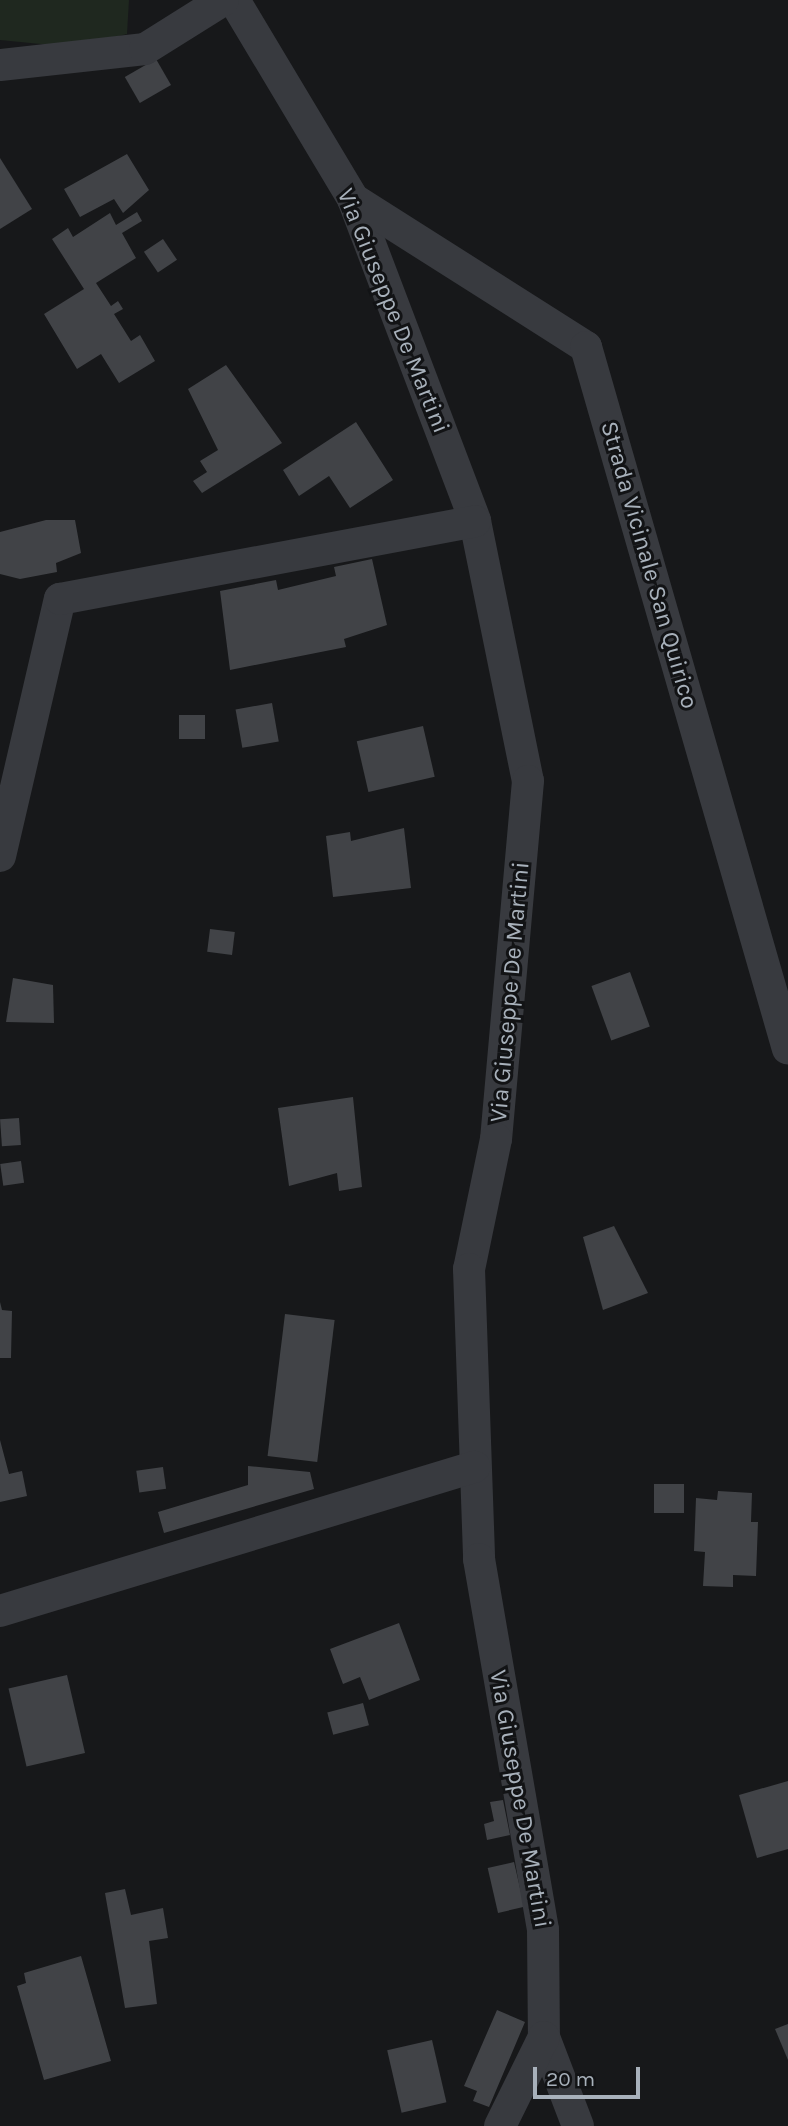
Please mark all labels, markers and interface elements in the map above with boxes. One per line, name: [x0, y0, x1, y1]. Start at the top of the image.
street label: Via Giuseppe De Martini: [331, 184, 455, 438]
street label: Strada Vicinale San Quirico: [594, 418, 704, 712]
street label: Via Giuseppe De Martini: [484, 860, 536, 1124]
street label: Via Giuseppe De Martini: [483, 1668, 557, 1930]
scale bar: [536, 2052, 643, 2096]
text: 20 m: [546, 2067, 595, 2091]

